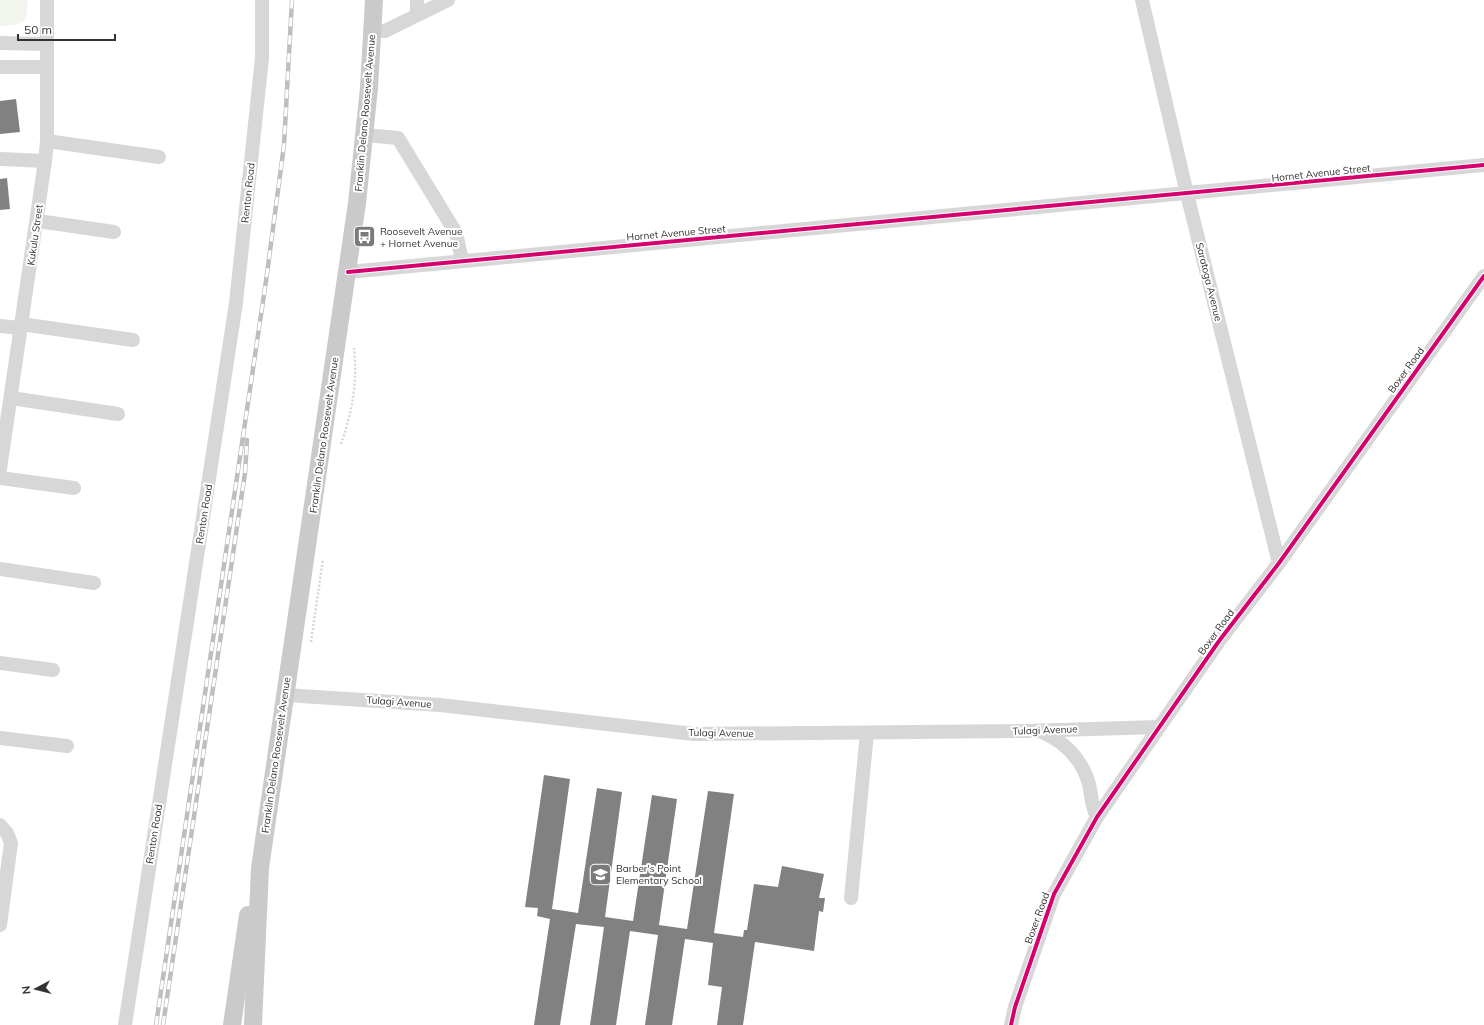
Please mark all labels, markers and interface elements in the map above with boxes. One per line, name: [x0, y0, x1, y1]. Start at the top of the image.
scale bar: [18, 16, 115, 42]
text: 50 m: [24, 22, 52, 37]
street label: Franklin Delano Roosevelt Avenue: [352, 34, 378, 192]
street label: Hornet Avenue Street: [1271, 161, 1372, 185]
street label: Renton Road: [238, 162, 258, 224]
street label: Kukulu Street: [24, 203, 46, 266]
street label: Hornet Avenue Street: [626, 222, 727, 244]
bus stop icon: Roosevelt Avenue + Hornet Avenue: [352, 224, 378, 250]
place label: Roosevelt Avenue + Hornet Avenue: [380, 225, 463, 250]
street label: Saratoga Avenue: [1193, 241, 1225, 323]
street label: Boxer Road: [1385, 344, 1427, 396]
street label: Franklin Delano Roosevelt Avenue: [307, 356, 341, 514]
street label: Renton Road: [193, 483, 215, 545]
street label: Boxer Road: [1195, 606, 1237, 658]
street label: Franklin Delano Roosevelt Avenue: [259, 676, 293, 834]
street label: Tulagi Avenue: [366, 693, 432, 711]
street label: Tulagi Avenue: [1012, 722, 1078, 738]
street label: Tulagi Avenue: [688, 726, 754, 740]
street label: Renton Road: [143, 803, 165, 865]
school or university icon: Barber's Point Elementary School: [587, 861, 613, 887]
place label: Barber's Point Elementary School: [616, 862, 702, 887]
street label: Boxer Road: [1022, 890, 1052, 946]
north arrow: [16, 969, 56, 1009]
text: N: [19, 985, 34, 995]

